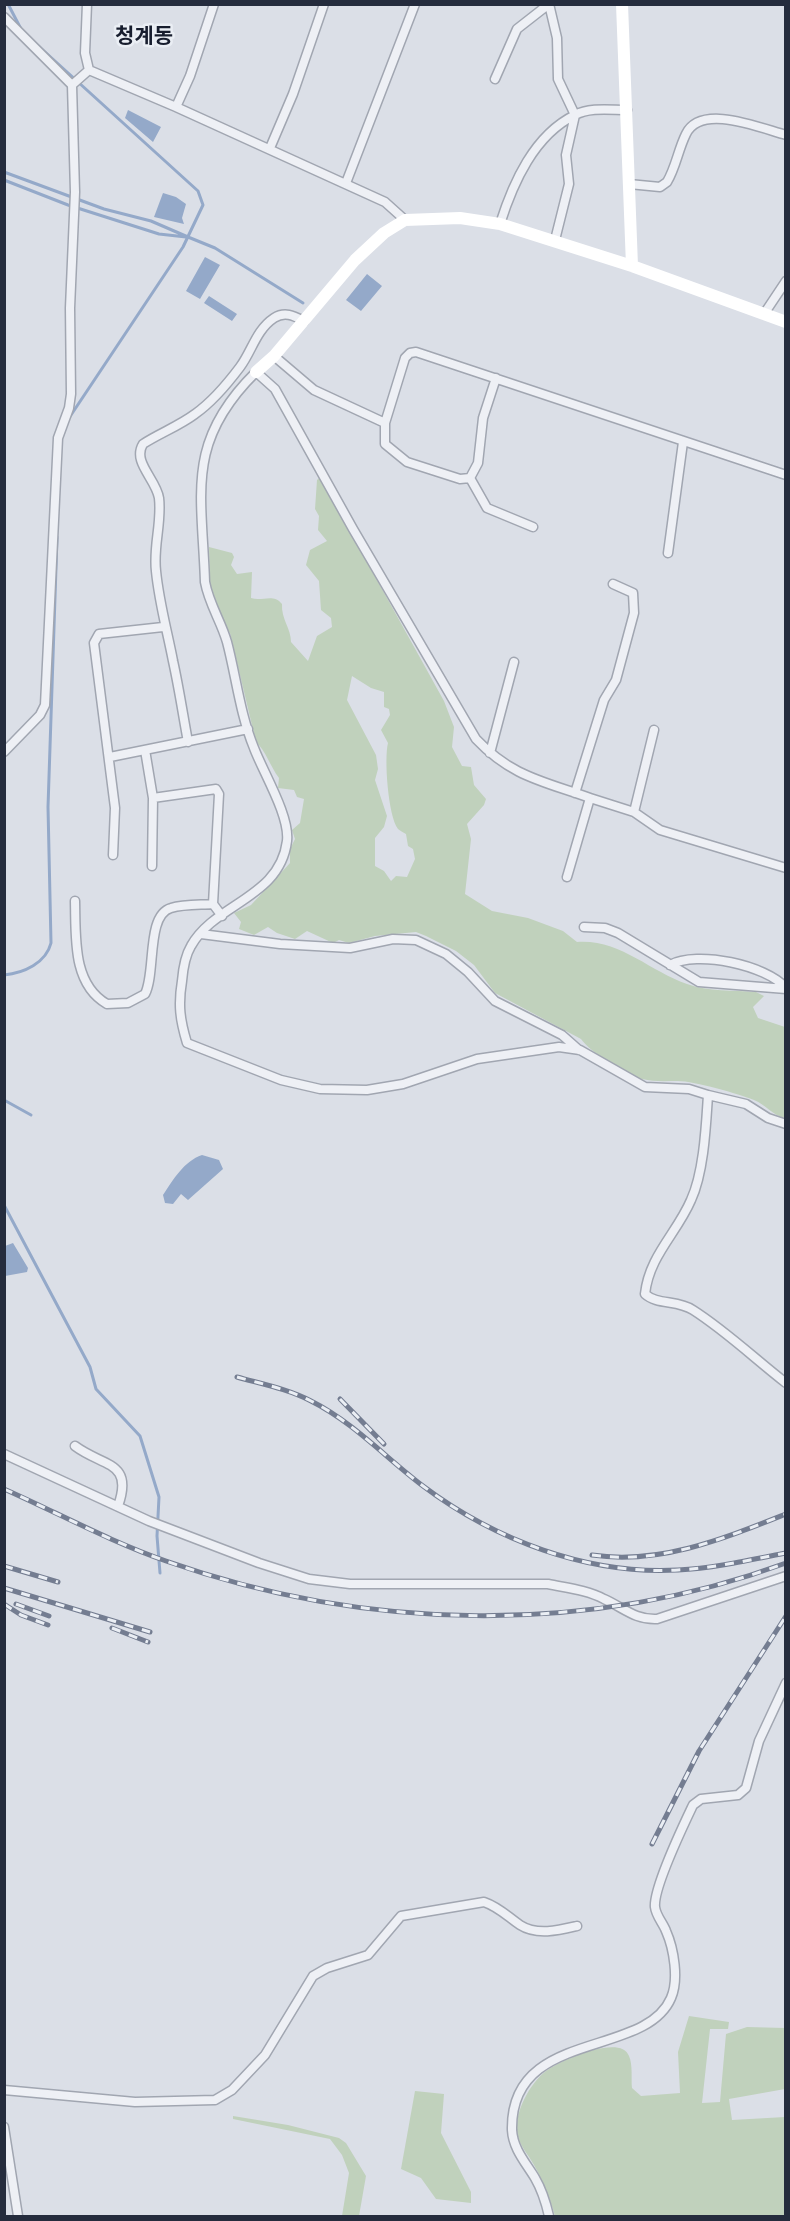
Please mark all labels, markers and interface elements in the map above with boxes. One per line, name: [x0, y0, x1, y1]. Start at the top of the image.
district label: 청계동: [115, 25, 173, 51]

